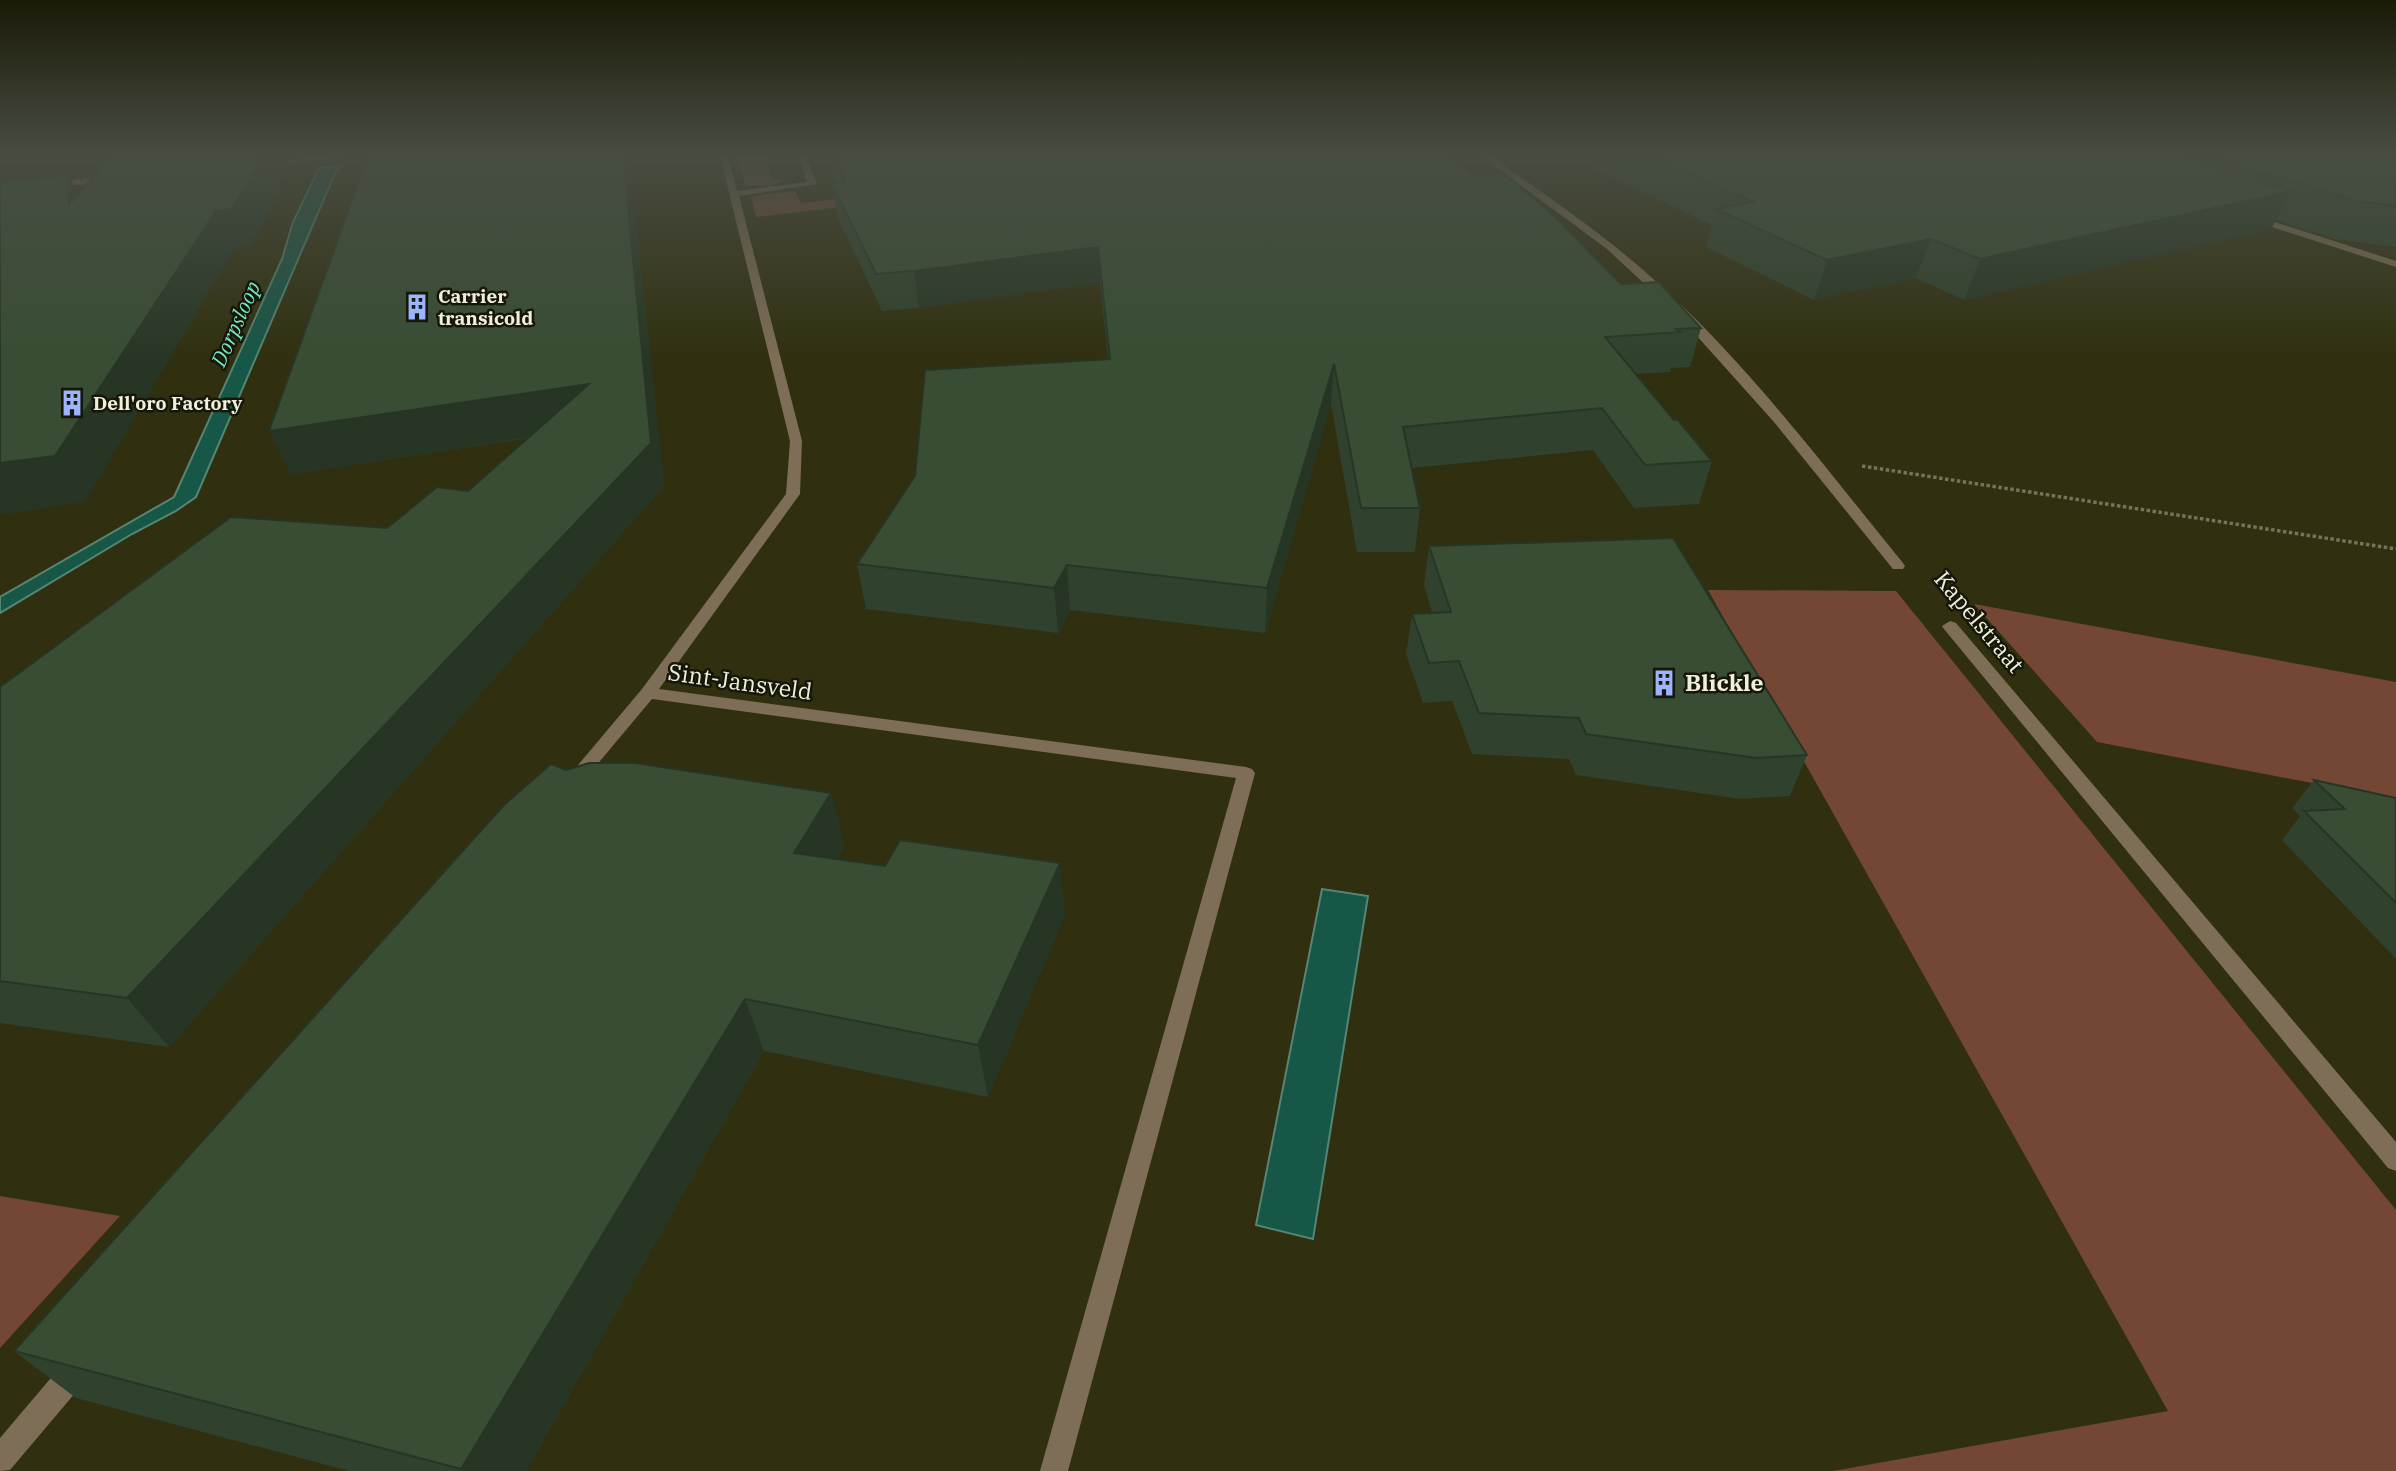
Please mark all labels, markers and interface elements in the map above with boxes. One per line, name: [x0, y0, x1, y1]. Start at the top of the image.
water label: Dorpsloop: [203, 277, 266, 372]
place label: Carrier transicold: [438, 284, 533, 330]
building icon: Carrier transicold: [402, 292, 432, 322]
building icon: Dell'oro Factory: [57, 388, 87, 418]
place label: Dell'oro Factory: [93, 391, 243, 415]
street label: Kapelstraat: [1928, 564, 2031, 679]
street label: Sint-Jansveld: [666, 656, 814, 706]
place label: Blickle: [1685, 667, 1764, 697]
building icon: Blickle: [1649, 668, 1679, 698]

